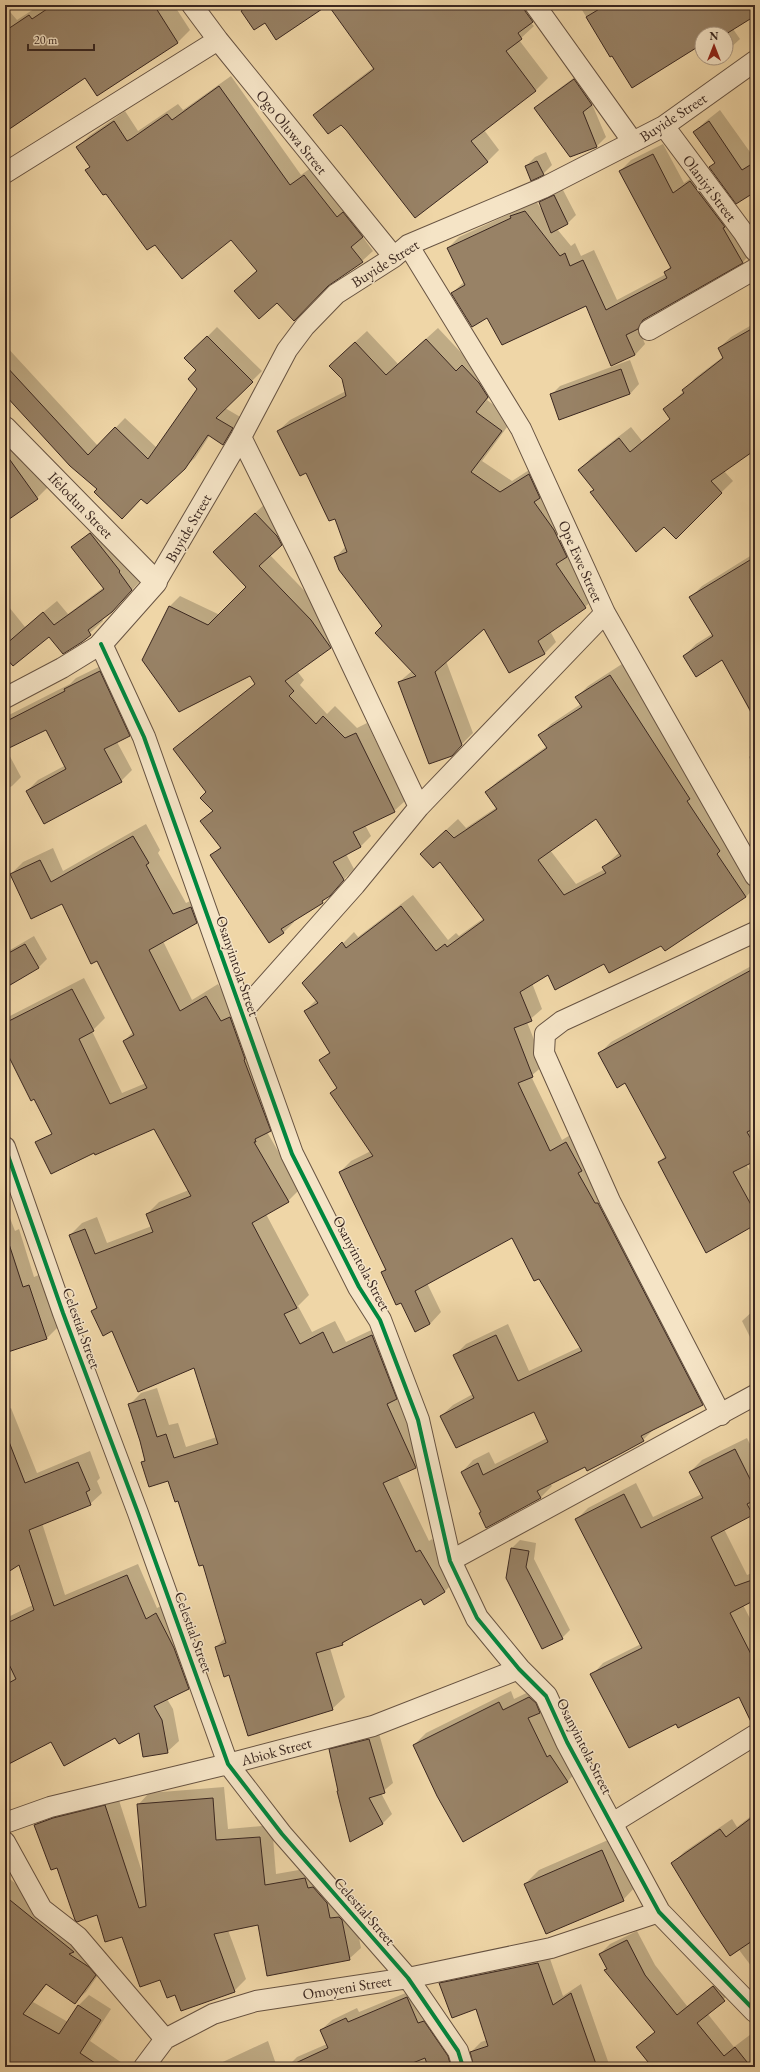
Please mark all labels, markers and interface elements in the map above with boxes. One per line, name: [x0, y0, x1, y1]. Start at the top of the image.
scale bar: [28, 26, 94, 52]
north arrow: [694, 26, 734, 66]
text: N: [710, 29, 719, 43]
text: 20 m: [34, 32, 58, 48]
street label: Ogo Oluwa Street: [252, 86, 332, 178]
street label: Buyide Street: [636, 88, 710, 146]
street label: Olaniyi Street: [679, 151, 741, 225]
street label: Buyide Street: [348, 235, 423, 291]
street label: Ifelodun Street: [44, 468, 118, 543]
street label: Buyide Street: [161, 490, 215, 566]
street label: Ope Ewe Street: [554, 517, 608, 605]
street label: Osanyintola Street: [212, 913, 264, 1019]
street label: Osanyintola Street: [329, 1212, 395, 1314]
street label: Celestial Street: [59, 1285, 106, 1371]
street label: Celestial Street: [171, 1589, 218, 1675]
street label: Osanyintola Street: [553, 1695, 617, 1797]
street label: Abiok Street: [238, 1732, 313, 1770]
street label: Celestial Street: [330, 1873, 400, 1949]
street label: Omoyeni Street: [301, 1971, 393, 2003]

